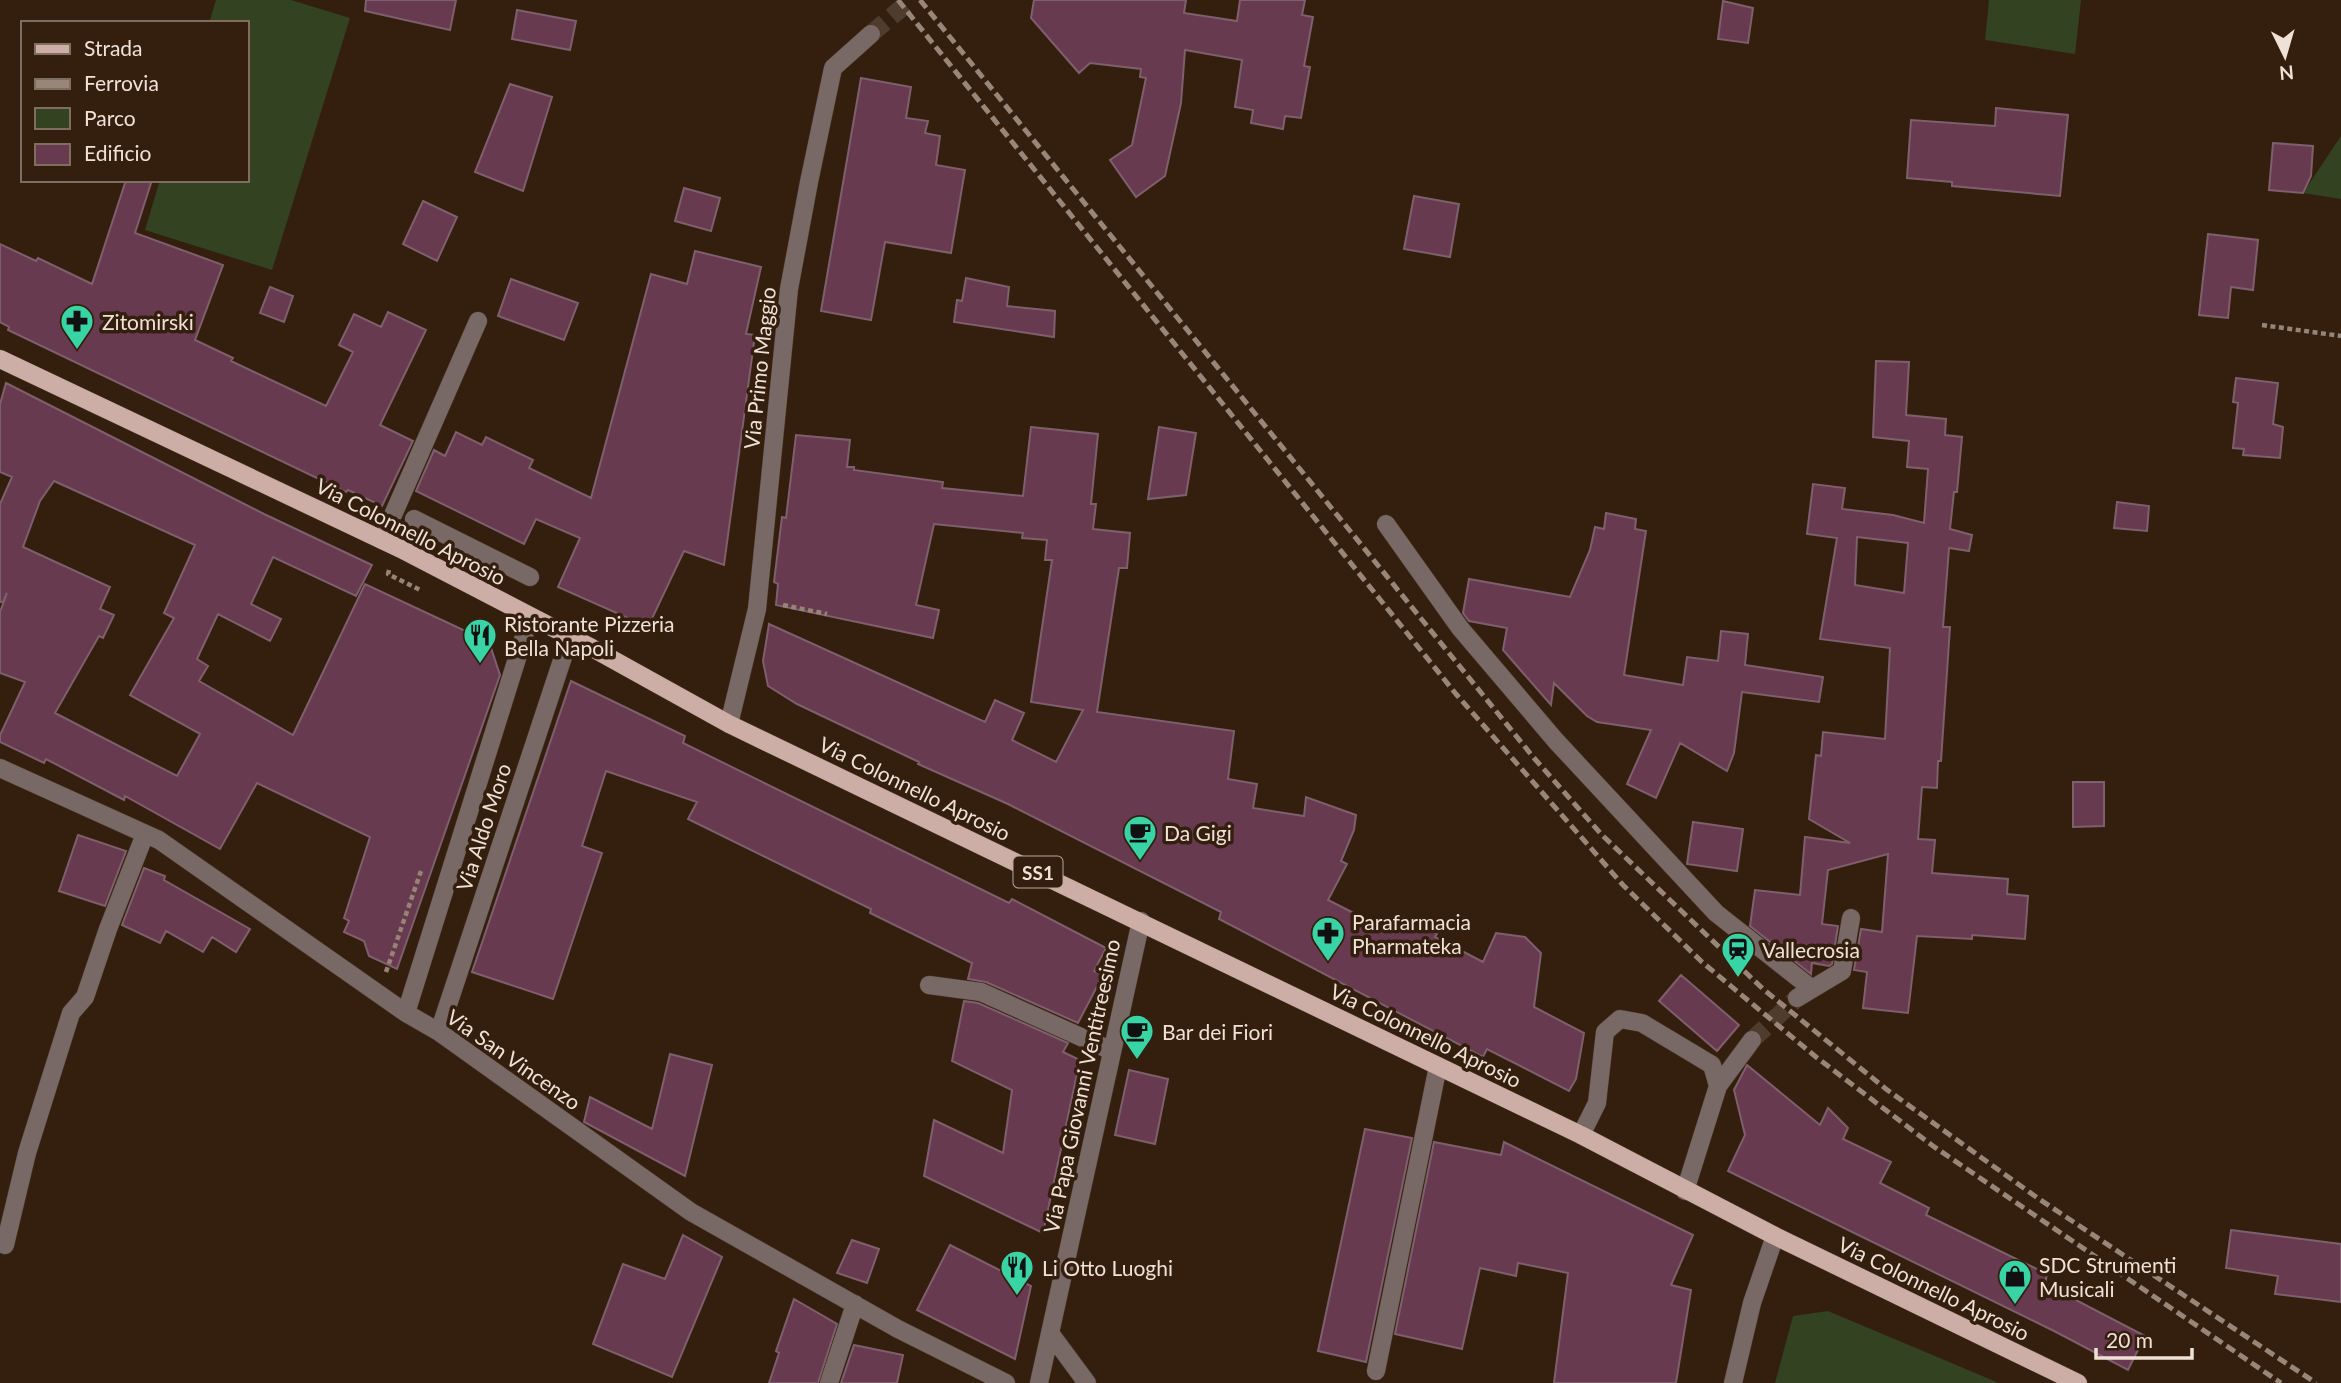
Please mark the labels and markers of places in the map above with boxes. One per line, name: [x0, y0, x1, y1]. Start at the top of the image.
pharmacy icon: Zitomirski: [58, 302, 96, 351]
place label: Zitomirski: [102, 309, 194, 334]
place label: Ristorante Pizzeria Bella Napoli: [504, 611, 675, 660]
restaurant icon: Ristorante Pizzeria Bella Napoli: [461, 616, 499, 665]
cafe icon: Da Gigi: [1121, 813, 1159, 862]
place label: Da Gigi: [1164, 820, 1232, 845]
place label: Parafarmacia Pharmateka: [1352, 909, 1471, 958]
pharmacy icon: Parafarmacia Pharmateka: [1309, 914, 1347, 963]
station icon: Vallecrosia: [1719, 930, 1757, 979]
place label: Vallecrosia: [1762, 937, 1860, 962]
cafe icon: Bar dei Fiori: [1118, 1012, 1156, 1061]
place label: Bar dei Fiori: [1162, 1019, 1273, 1044]
restaurant icon: Li Otto Luoghi: [998, 1248, 1036, 1297]
place label: SDC Strumenti Musicali: [2039, 1252, 2176, 1301]
place label: Li Otto Luoghi: [1042, 1255, 1173, 1280]
shop icon: SDC Strumenti Musicali: [1996, 1257, 2034, 1306]

